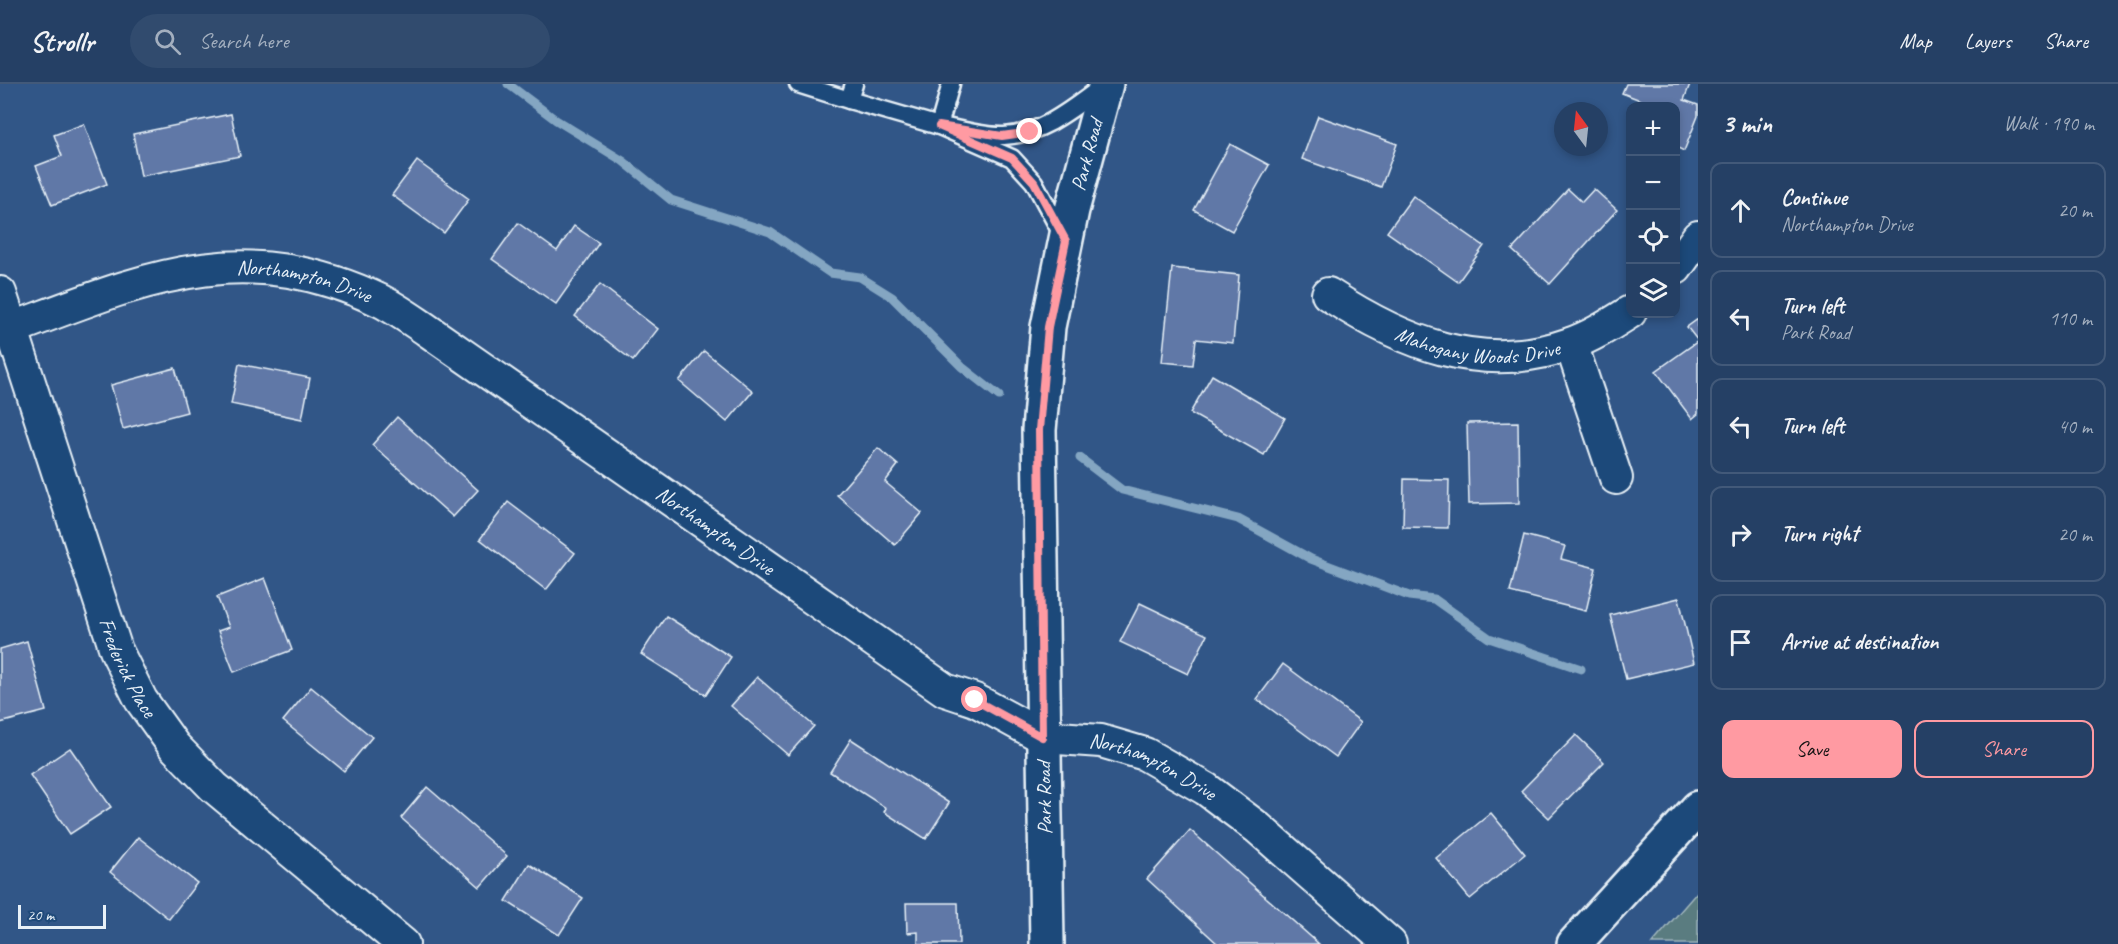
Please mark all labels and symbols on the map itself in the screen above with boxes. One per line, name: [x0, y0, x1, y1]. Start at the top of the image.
north arrow: [1554, 102, 1608, 156]
street label: Park Road: [1065, 113, 1110, 194]
route end: [1016, 118, 1042, 144]
street label: Northampton Drive: [236, 254, 377, 309]
street label: Mahogany Woods Drive: [1391, 320, 1565, 369]
street label: Northampton Drive: [651, 480, 781, 581]
street label: Frederick Place: [93, 615, 163, 723]
route start: [961, 686, 987, 712]
street label: Northampton Drive: [1088, 727, 1223, 806]
street label: Park Road: [1030, 758, 1058, 835]
scale bar: [18, 902, 106, 930]

